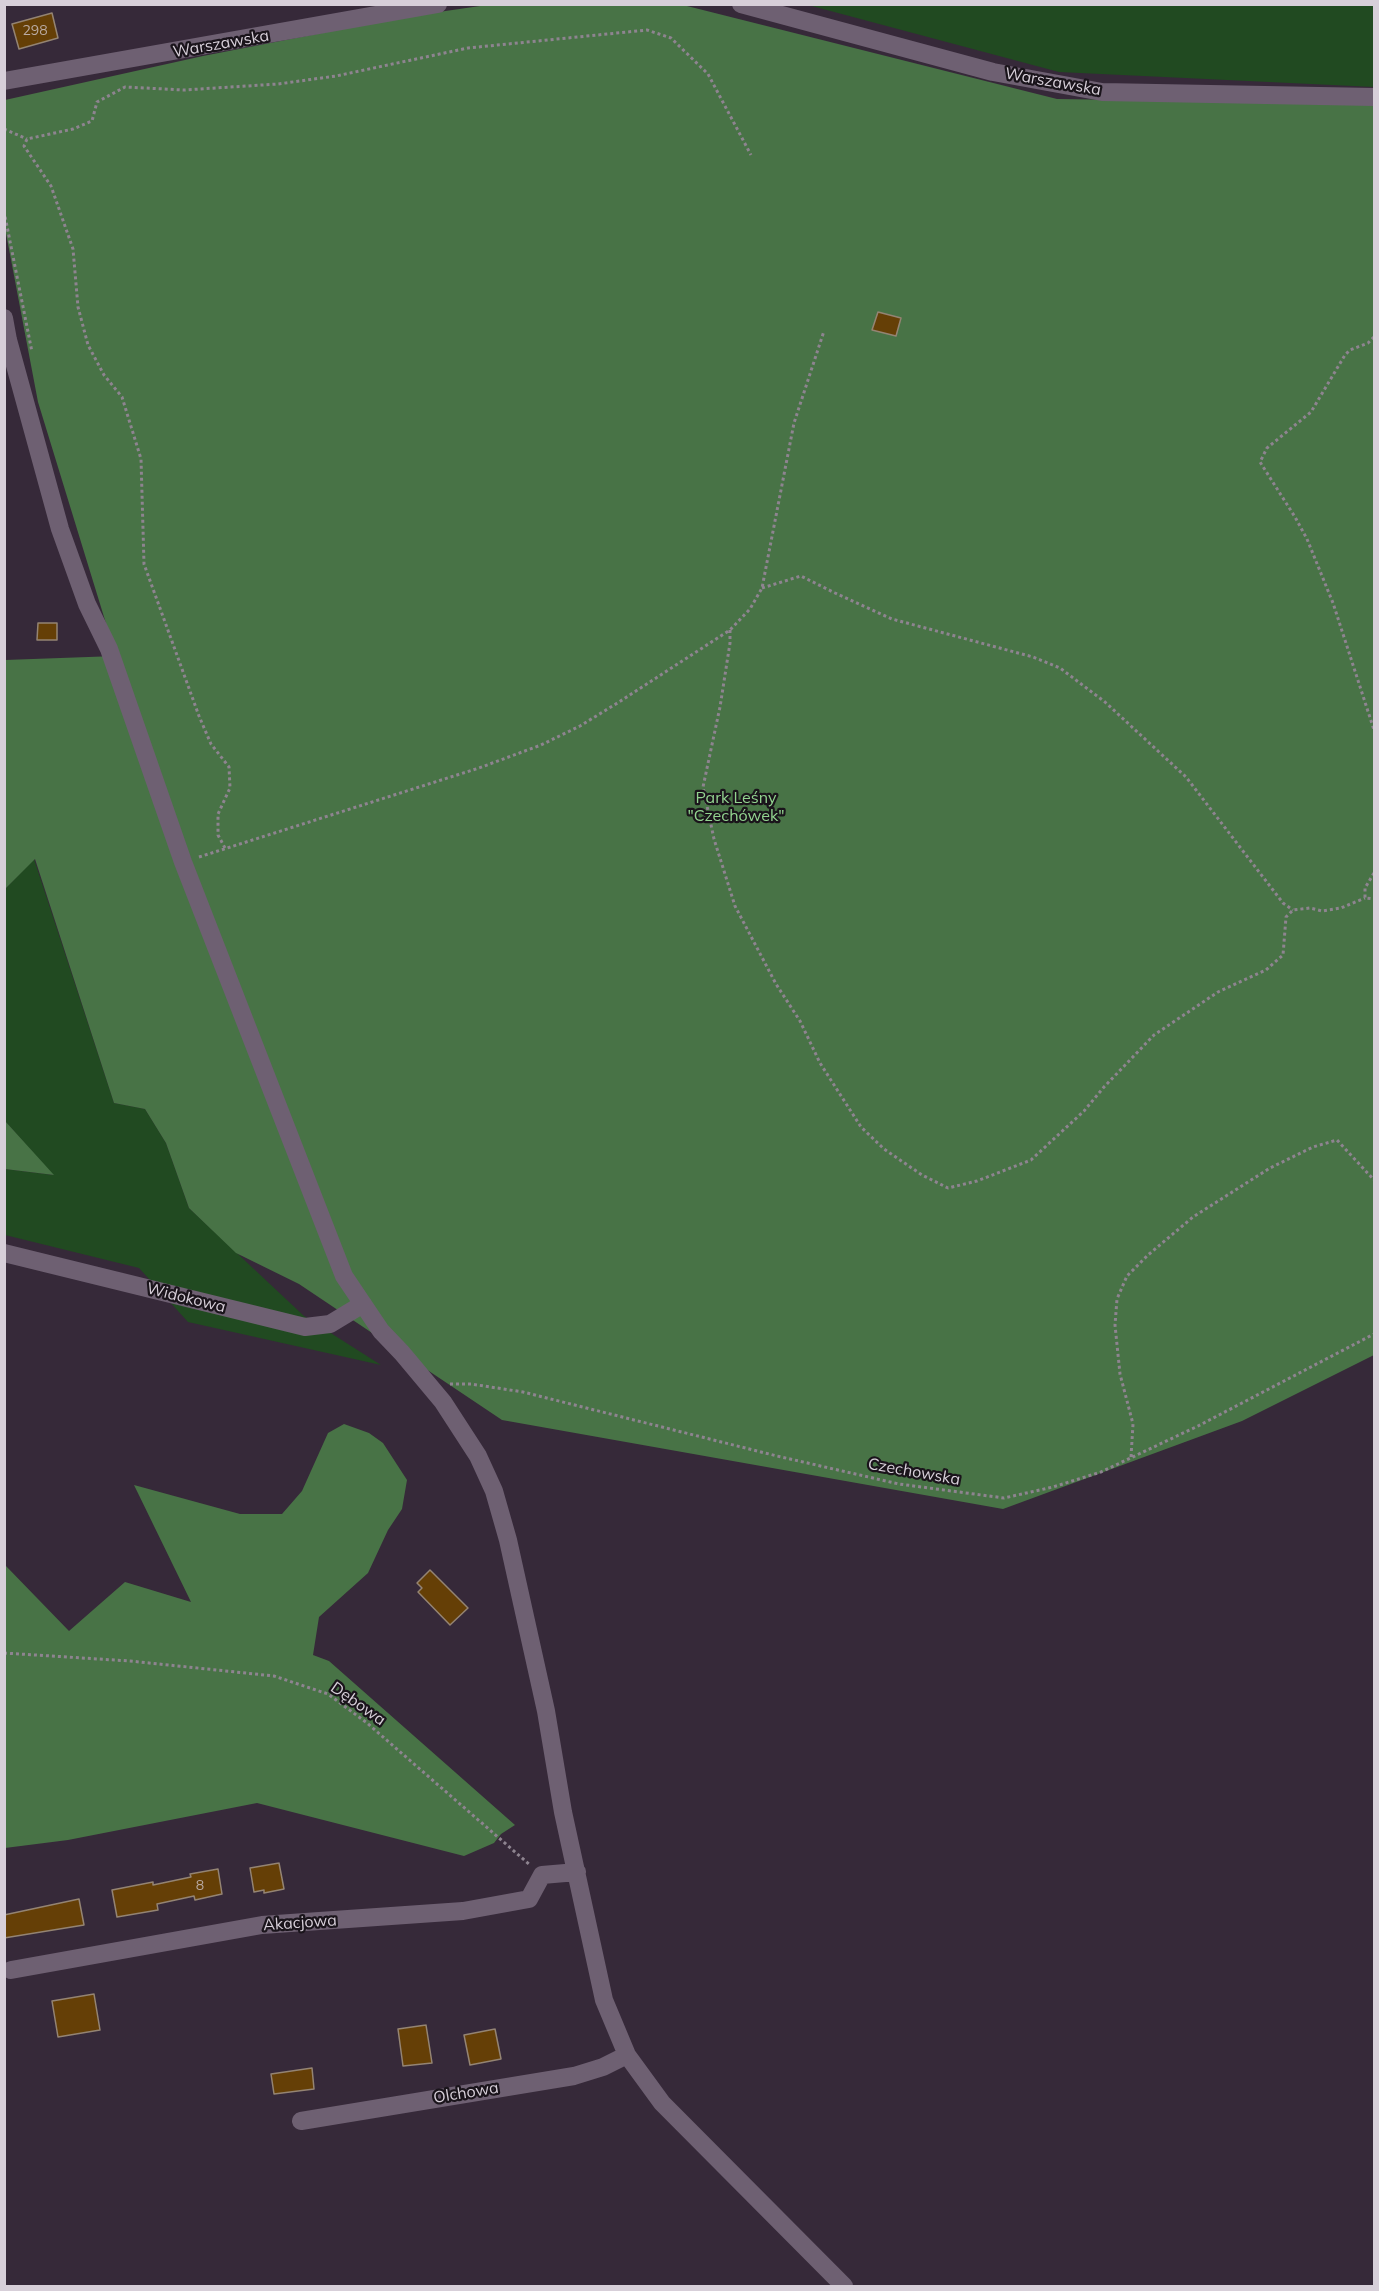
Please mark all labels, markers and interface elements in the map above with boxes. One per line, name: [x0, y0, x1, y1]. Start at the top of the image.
house number: 298: [22, 23, 48, 39]
street label: Warszawska: [171, 26, 271, 62]
street label: Warszawska: [1003, 64, 1103, 100]
park label: Park Leśny "Czechówek": [687, 788, 785, 826]
street label: Widokowa: [145, 1279, 227, 1317]
street label: Czechowska: [866, 1454, 962, 1490]
street label: Dębowa: [327, 1678, 389, 1730]
house number: 8: [196, 1878, 204, 1894]
street label: Akacjowa: [263, 1911, 337, 1935]
street label: Olchowa: [432, 2078, 500, 2108]

